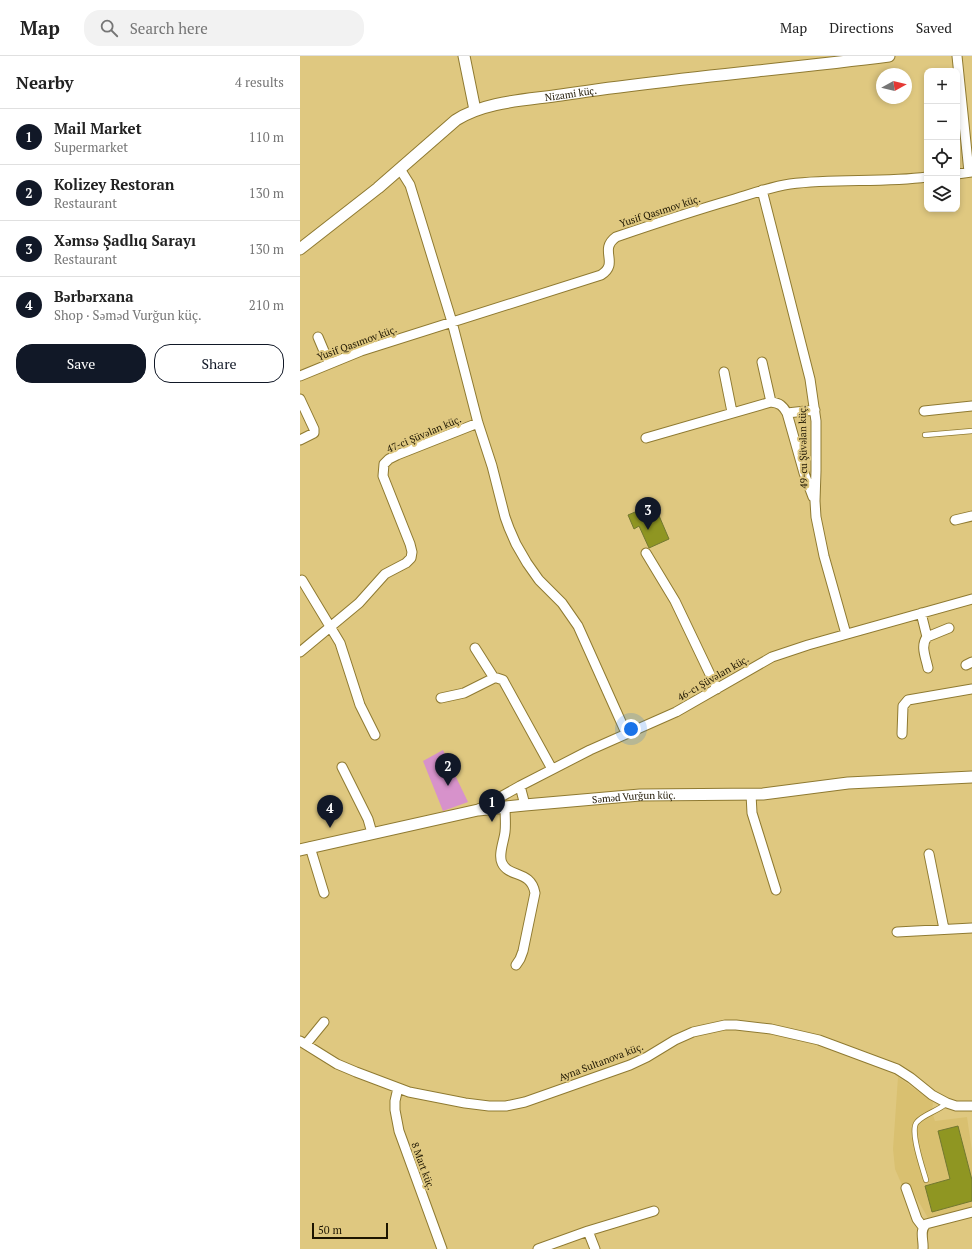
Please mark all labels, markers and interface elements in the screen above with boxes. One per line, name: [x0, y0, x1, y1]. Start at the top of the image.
search box: [84, 10, 364, 46]
text: Map: [20, 15, 60, 40]
icon: search: [98, 17, 120, 39]
text: Search here: [130, 18, 208, 38]
text: Map: [780, 18, 807, 37]
text: Directions: [829, 18, 894, 37]
text: Saved: [916, 18, 952, 37]
north arrow: [876, 68, 912, 104]
map controls: [924, 68, 960, 212]
button: +: [924, 68, 960, 104]
text: Nearby: [16, 71, 74, 94]
text: 4 results: [235, 73, 284, 91]
street label: Nizami küç.: [544, 83, 598, 104]
button: −: [924, 104, 960, 140]
text: Mail Market: [54, 118, 142, 138]
text: 1: [25, 128, 33, 146]
text: 110 m: [249, 128, 284, 146]
text: Supermarket: [54, 138, 128, 156]
button: locate: [924, 140, 960, 176]
text: Kolizey Restoran: [54, 174, 174, 194]
button: layers: [924, 176, 960, 212]
text: 2: [25, 184, 33, 202]
text: 130 m: [249, 184, 284, 202]
street label: Yusif Qasımov küç.: [618, 192, 702, 230]
text: Restaurant: [54, 194, 117, 212]
text: Xəmsə Şadlıq Sarayı: [54, 230, 196, 250]
text: 3: [25, 240, 33, 258]
text: 130 m: [249, 240, 284, 258]
text: Restaurant: [54, 250, 117, 268]
text: Bərbərxana: [54, 286, 134, 306]
text: 4: [25, 296, 33, 314]
text: 210 m: [249, 296, 284, 314]
text: Shop · Səməd Vurğun küç.: [54, 306, 202, 324]
street label: Yusif Qasımov küç.: [315, 322, 399, 364]
button: Save: [16, 344, 146, 383]
button: Share: [154, 344, 284, 383]
street label: 49-cu Şüvəlan küç.: [796, 405, 810, 489]
street label: 47-ci Şüvəlan küç.: [385, 412, 464, 456]
pin: 3: [635, 497, 661, 530]
street label: 46-cı Şüvəlan küç.: [675, 652, 751, 704]
your location: [621, 719, 641, 739]
pin: 2: [435, 753, 461, 786]
street label: Səməd Vurğun küç.: [591, 788, 676, 806]
pin: 1: [479, 789, 505, 822]
pin: 4: [317, 795, 343, 828]
street label: Ayna Sultanova küç.: [557, 1040, 645, 1084]
street label: 8 Mart küç.: [408, 1140, 438, 1192]
scale bar: [312, 1221, 388, 1240]
text: 50 m: [318, 1223, 342, 1237]

